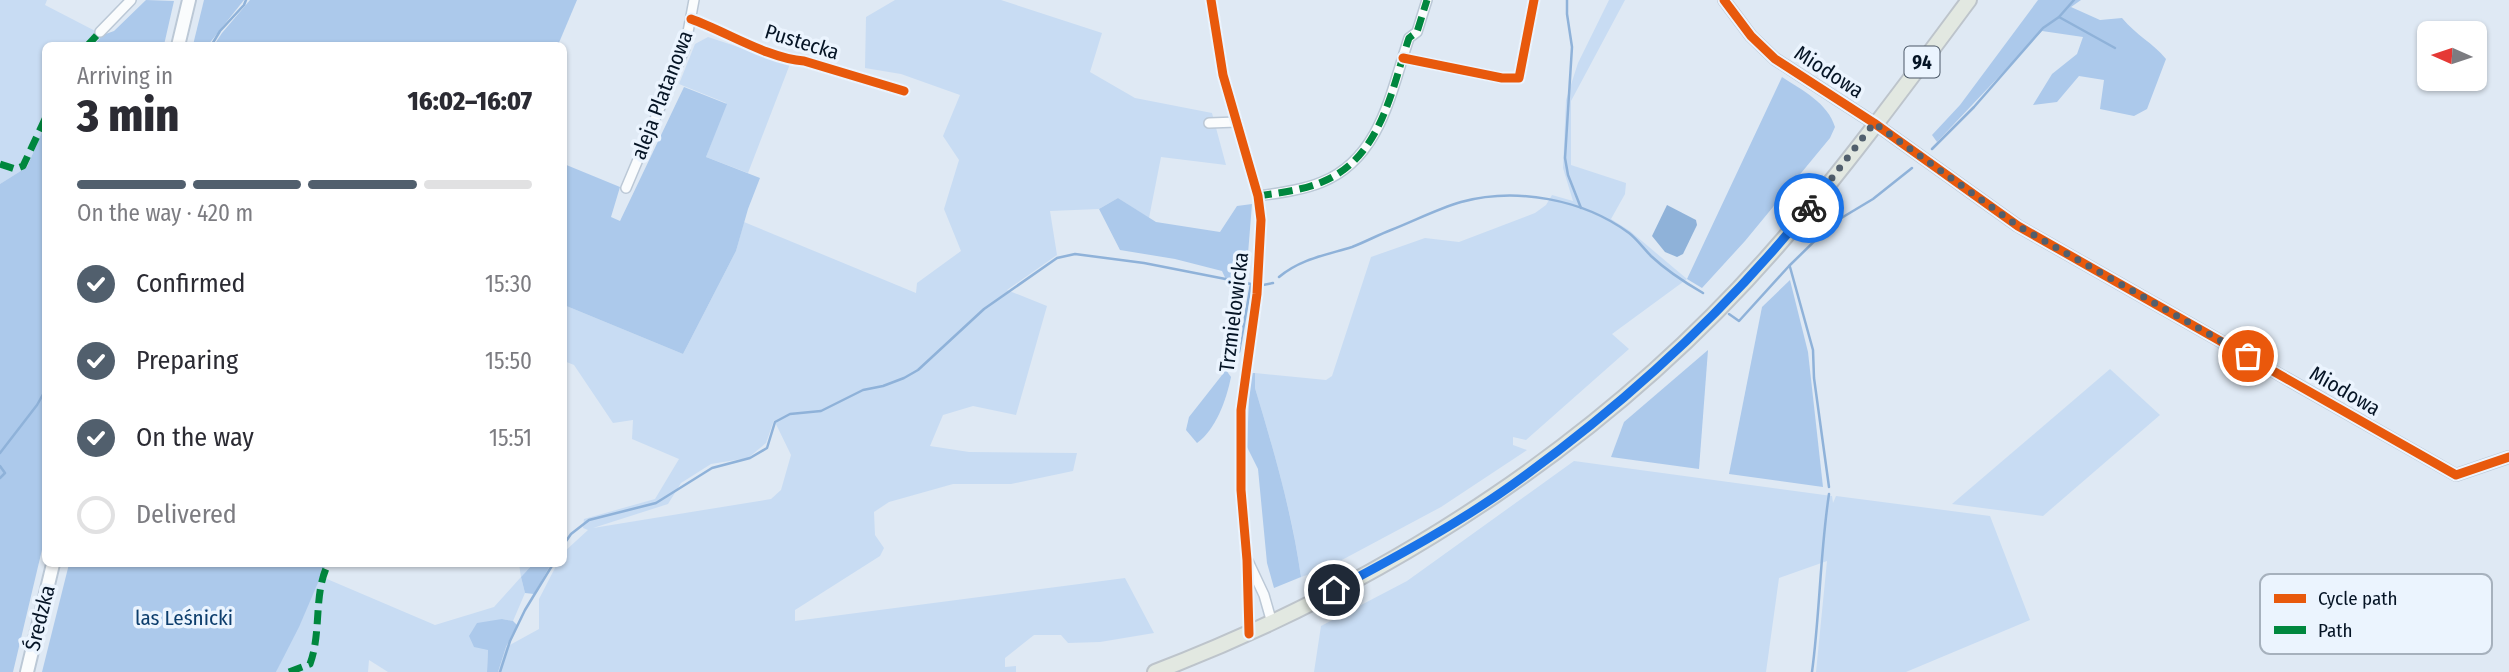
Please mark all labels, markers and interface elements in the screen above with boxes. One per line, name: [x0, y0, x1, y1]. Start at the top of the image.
street label: Pustecka: [762, 18, 842, 66]
north arrow: [2417, 21, 2487, 91]
map controls: [2417, 21, 2487, 91]
street label: aleja Platanowa: [626, 27, 698, 163]
street label: Miodowa: [1789, 40, 1869, 104]
road number: 94: [1904, 46, 1940, 78]
text: Arriving in: [77, 62, 173, 90]
text: 16:02–16:07: [408, 86, 532, 117]
text: 3 min: [77, 88, 179, 143]
courier: [1774, 173, 1844, 243]
icon: bike: [1790, 189, 1828, 227]
text: On the way · 420 m: [77, 199, 253, 227]
street label: Trzmielowicka: [1214, 251, 1254, 373]
icon: check: [77, 265, 115, 303]
text: Confirmed: [136, 268, 246, 299]
text: 15:30: [485, 270, 532, 298]
pin: [2218, 326, 2278, 386]
icon: bag: [2229, 337, 2267, 375]
icon: check: [77, 342, 115, 380]
text: Preparing: [136, 345, 238, 376]
text: 15:50: [485, 347, 532, 375]
street label: Miodowa: [2305, 360, 2385, 422]
icon: check: [77, 419, 115, 457]
text: On the way: [136, 422, 254, 453]
text: 15:51: [489, 424, 532, 452]
text: Delivered: [136, 499, 237, 530]
pin: [1304, 560, 1364, 620]
icon: home: [1315, 571, 1353, 609]
legend: [2260, 574, 2492, 654]
street label: Średzka: [19, 582, 61, 654]
text: Cycle path: [2318, 587, 2397, 610]
park label: las Leśnicki: [135, 605, 233, 631]
text: Path: [2318, 619, 2353, 642]

